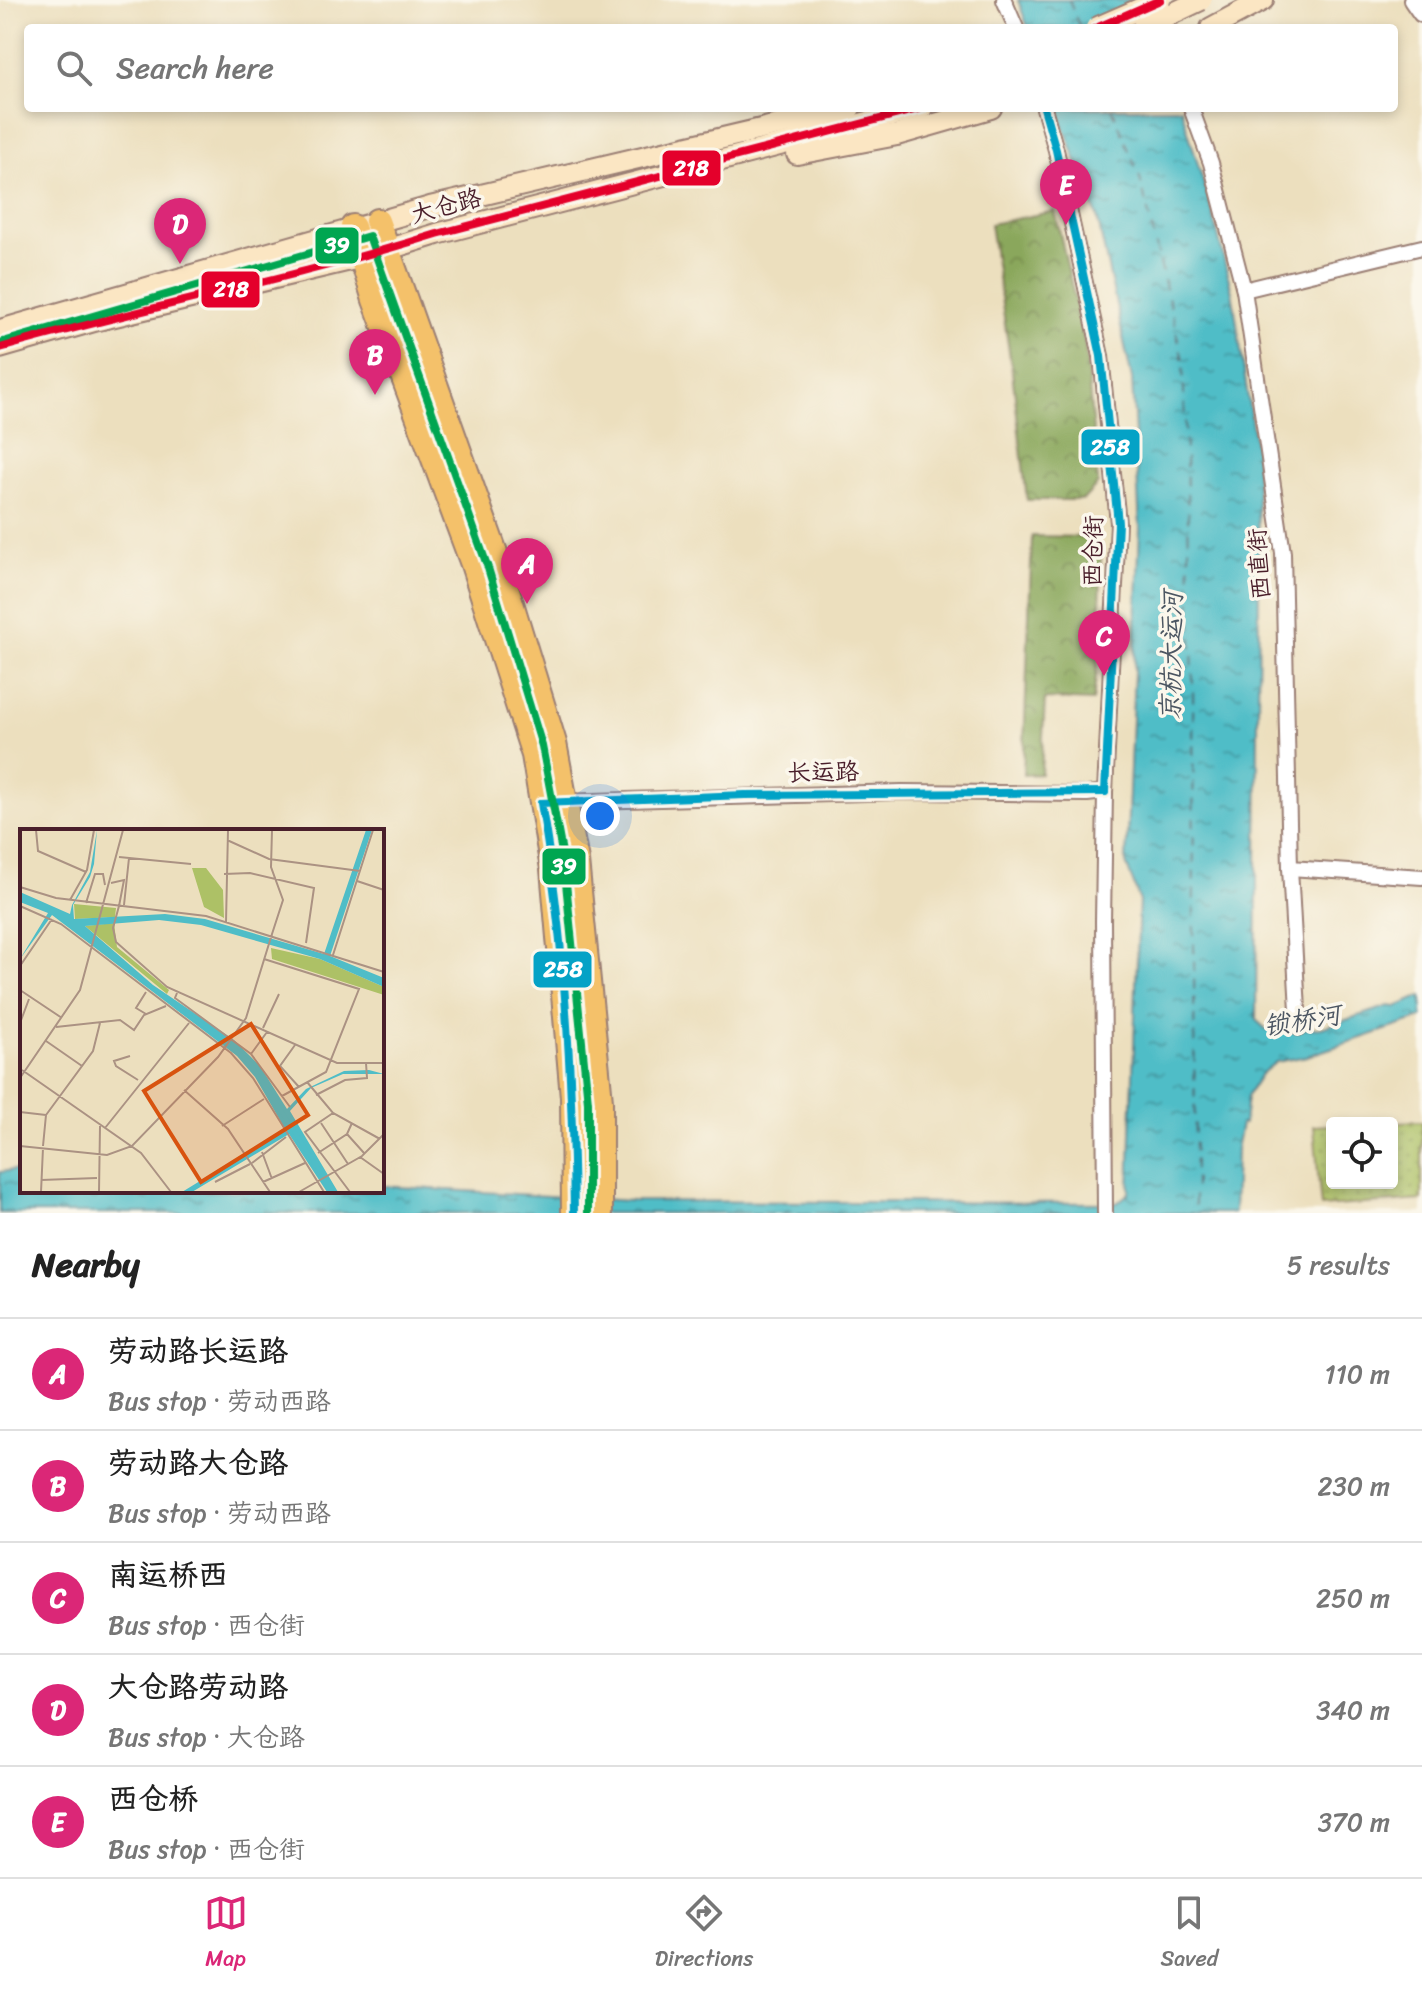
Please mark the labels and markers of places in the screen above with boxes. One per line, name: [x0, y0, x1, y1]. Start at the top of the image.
pin: E: [1040, 159, 1092, 225]
pin: D: [154, 198, 206, 264]
pin: B: [349, 329, 401, 395]
pin: A: [501, 538, 553, 604]
pin: C: [1078, 610, 1130, 676]

